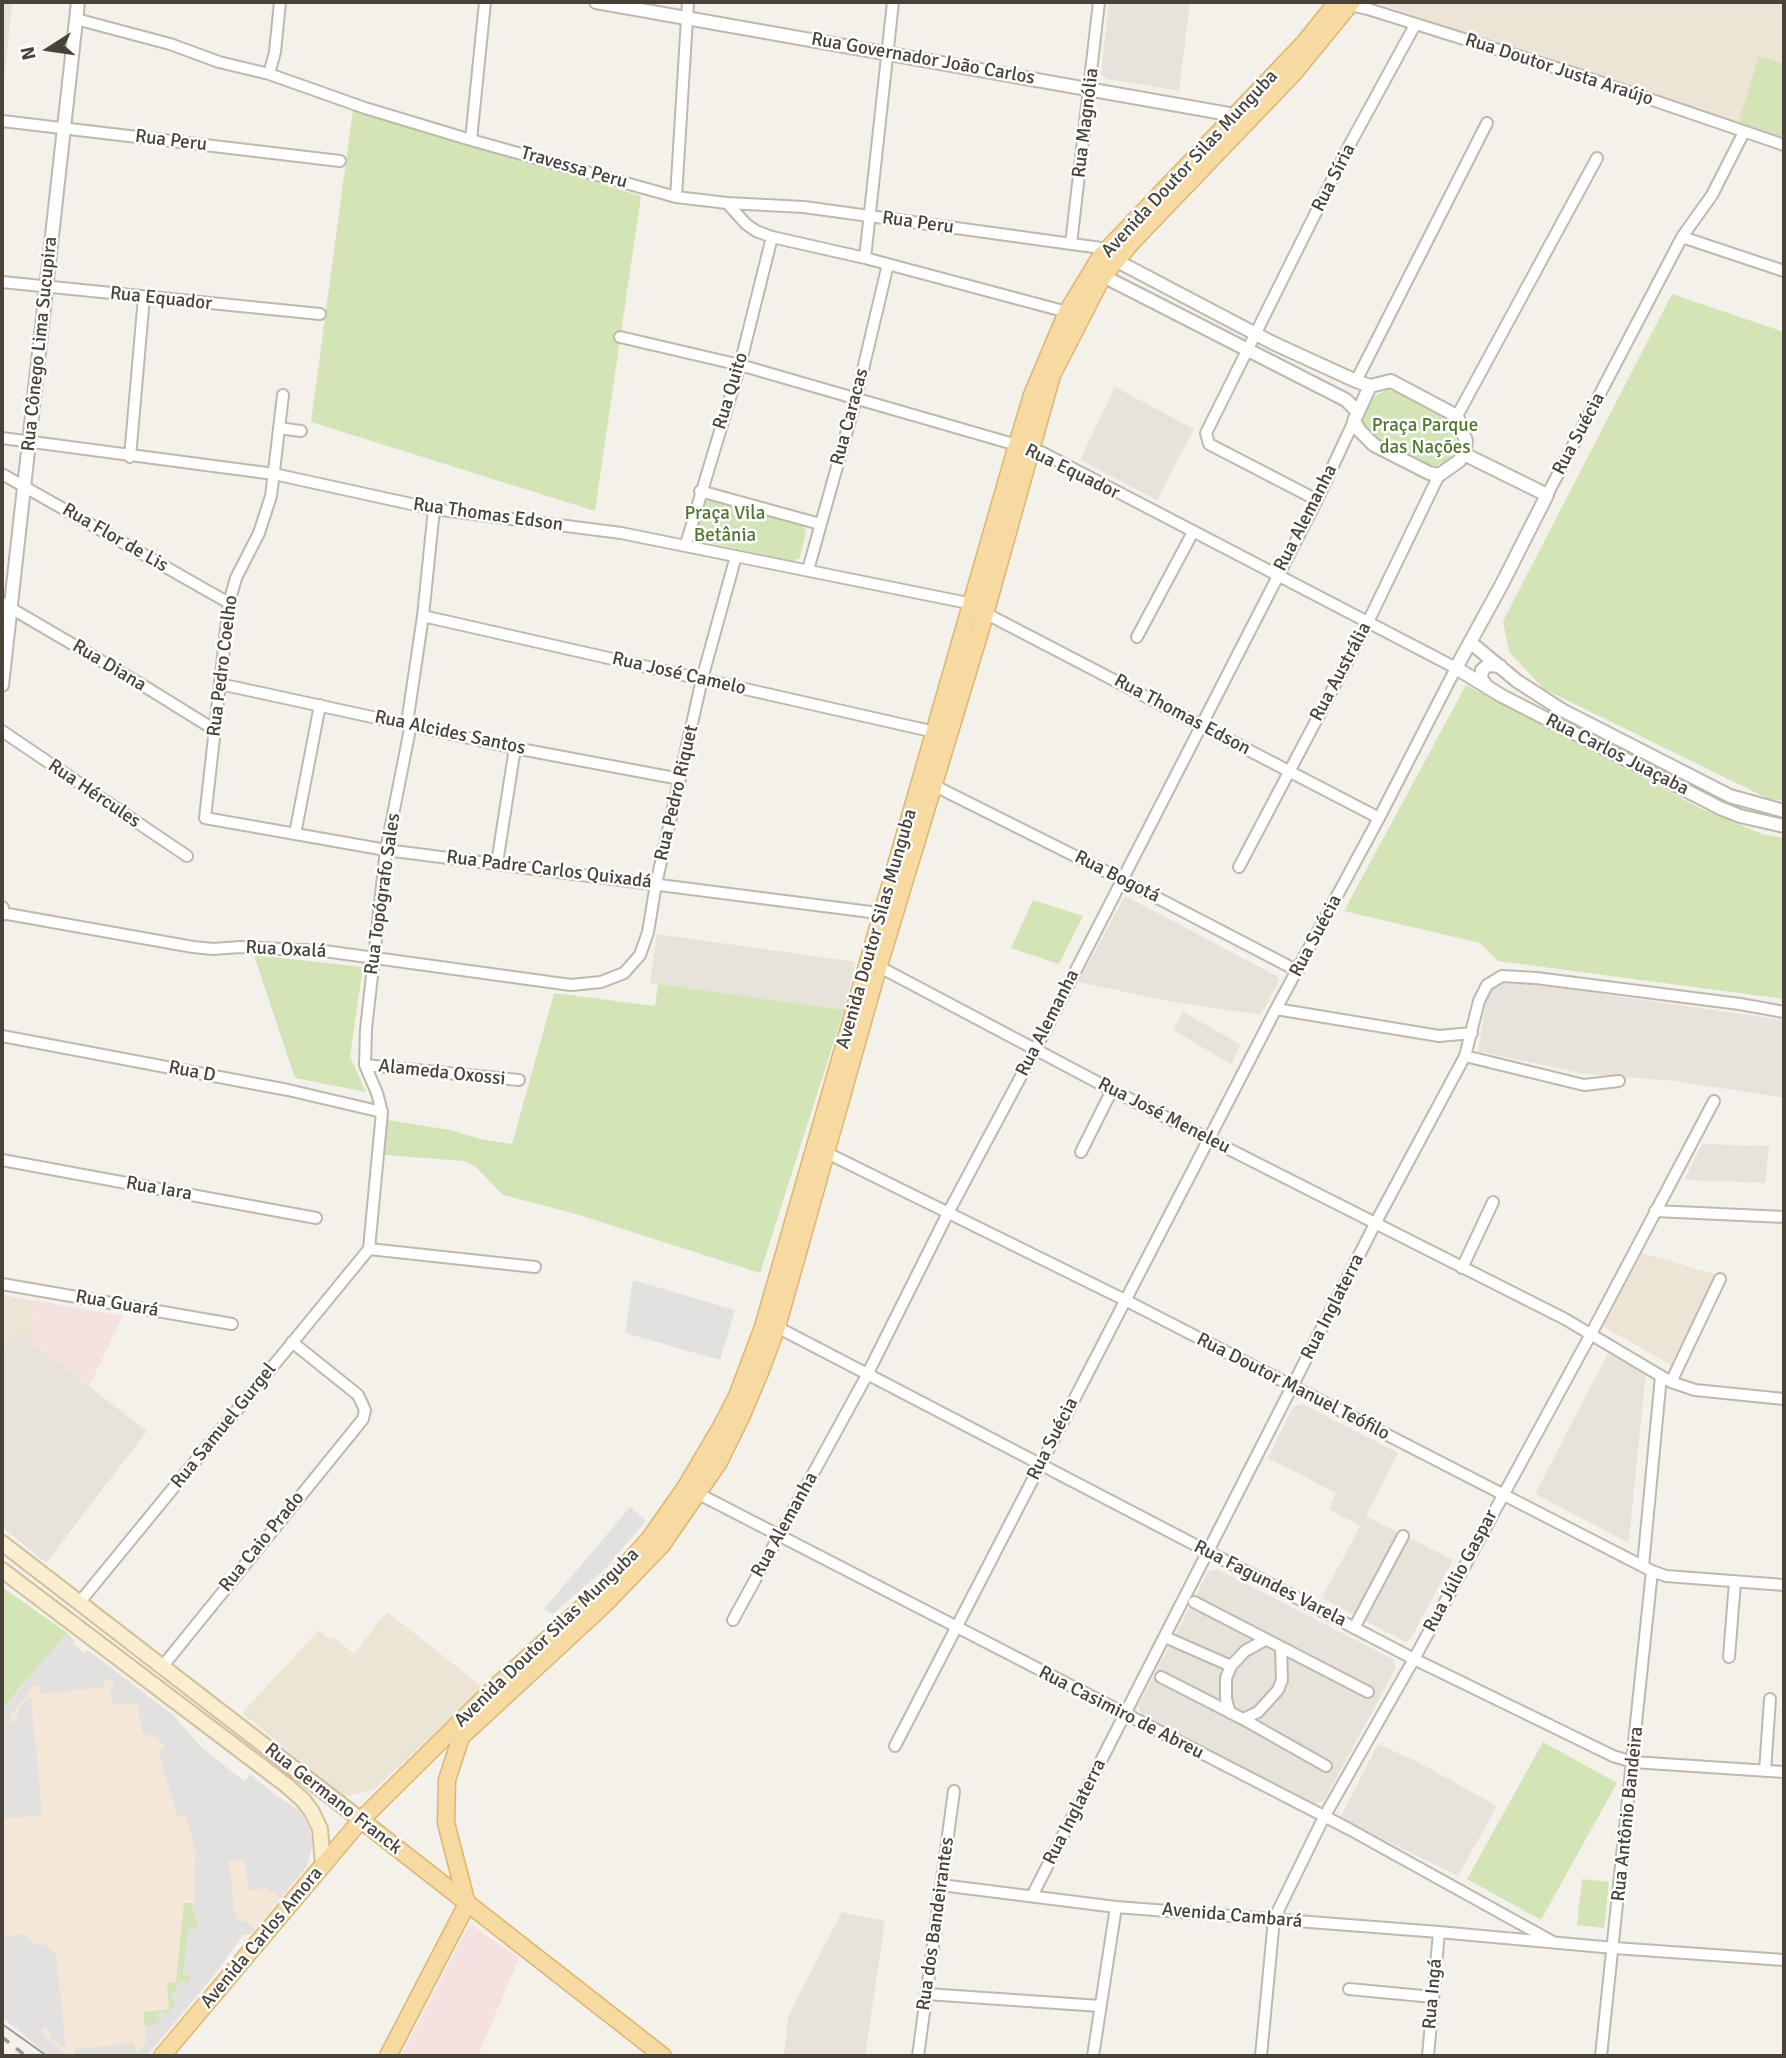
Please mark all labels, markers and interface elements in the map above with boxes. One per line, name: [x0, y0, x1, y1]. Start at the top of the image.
north arrow: [14, 14, 84, 84]
street label: Rua Governador João Carlos: [809, 28, 1037, 90]
street label: Rua Doutor Justa Araújo: [1462, 29, 1656, 111]
text: N: [15, 44, 42, 62]
street label: Avenida Doutor Silas Munguba: [1097, 65, 1283, 263]
street label: Rua Magnólia: [1068, 67, 1104, 179]
street label: Rua Peru: [134, 125, 208, 157]
street label: Rua Síria: [1307, 140, 1361, 216]
street label: Travessa Peru: [518, 142, 630, 194]
street label: Rua Peru: [881, 207, 955, 239]
street label: Rua Cônego Lima Sucupira: [17, 235, 63, 453]
street label: Rua Equador: [109, 282, 213, 316]
street label: Rua Quito: [709, 350, 753, 432]
street label: Rua Caracas: [826, 366, 874, 468]
street label: Rua Suécia: [1548, 389, 1610, 479]
park label: Praça Parque das Nações: [1372, 415, 1478, 459]
street label: Rua Equador: [1021, 439, 1123, 505]
street label: Rua Alemanha: [1269, 461, 1343, 575]
street label: Rua Thomas Edson: [412, 493, 564, 537]
street label: Rua Flor de Lis: [58, 499, 172, 577]
park label: Praça Vila Betânia: [685, 503, 765, 547]
street label: Rua Pedro Coelho: [203, 594, 243, 738]
street label: Rua Austrália: [1305, 619, 1377, 725]
street label: Rua Diana: [68, 635, 150, 697]
street label: Rua José Camelo: [610, 648, 748, 700]
street label: Rua Thomas Edson: [1110, 669, 1254, 761]
street label: Rua Alcides Santos: [373, 706, 527, 760]
street label: Rua Carlos Juaçaba: [1542, 709, 1692, 801]
street label: Rua Pedro Riquet: [650, 723, 704, 863]
street label: Rua Hércules: [43, 755, 145, 833]
street label: Avenida Doutor Silas Munguba: [832, 806, 922, 1052]
street label: Rua Topógrafo Sales: [360, 812, 406, 976]
street label: Rua Padre Carlos Quixadá: [445, 846, 653, 894]
street label: Rua Bogotá: [1071, 846, 1163, 908]
street label: Rua Suécia: [1285, 891, 1347, 981]
street label: Rua Oxalá: [245, 936, 327, 964]
street label: Rua Alemanha: [1011, 966, 1085, 1080]
street label: Alameda Oxossi: [377, 1055, 507, 1091]
street label: Rua D: [167, 1056, 217, 1088]
street label: Rua José Meneleu: [1094, 1073, 1234, 1159]
street label: Rua Iara: [124, 1172, 194, 1206]
street label: Rua Inglaterra: [1297, 1250, 1369, 1364]
street label: Rua Guará: [74, 1285, 160, 1323]
street label: Rua Doutor Manuel Teófilo: [1193, 1328, 1393, 1446]
street label: Rua Samuel Gurgel: [166, 1359, 282, 1493]
street label: Rua Suécia: [1023, 1394, 1083, 1484]
street label: Rua Alemanha: [747, 1468, 823, 1582]
street label: Rua Caio Prado: [215, 1487, 309, 1597]
street label: Rua Júlio Gaspar: [1419, 1506, 1503, 1636]
street label: Rua Fagundes Varela: [1190, 1536, 1350, 1632]
street label: Avenida Doutor Silas Munguba: [450, 1544, 644, 1732]
street label: Rua Casimiro de Abreu: [1034, 1661, 1208, 1765]
street label: Rua Antônio Bandeira: [1607, 1725, 1649, 1903]
street label: Rua Germano Franck: [260, 1738, 406, 1860]
street label: Rua Inglaterra: [1039, 1755, 1111, 1869]
street label: Rua dos Bandeirantes: [913, 1836, 959, 2012]
street label: Avenida Carlos Amora: [196, 1863, 328, 2013]
street label: Avenida Cambará: [1161, 1899, 1303, 1933]
street label: Rua Ingá: [1419, 1958, 1447, 2030]

